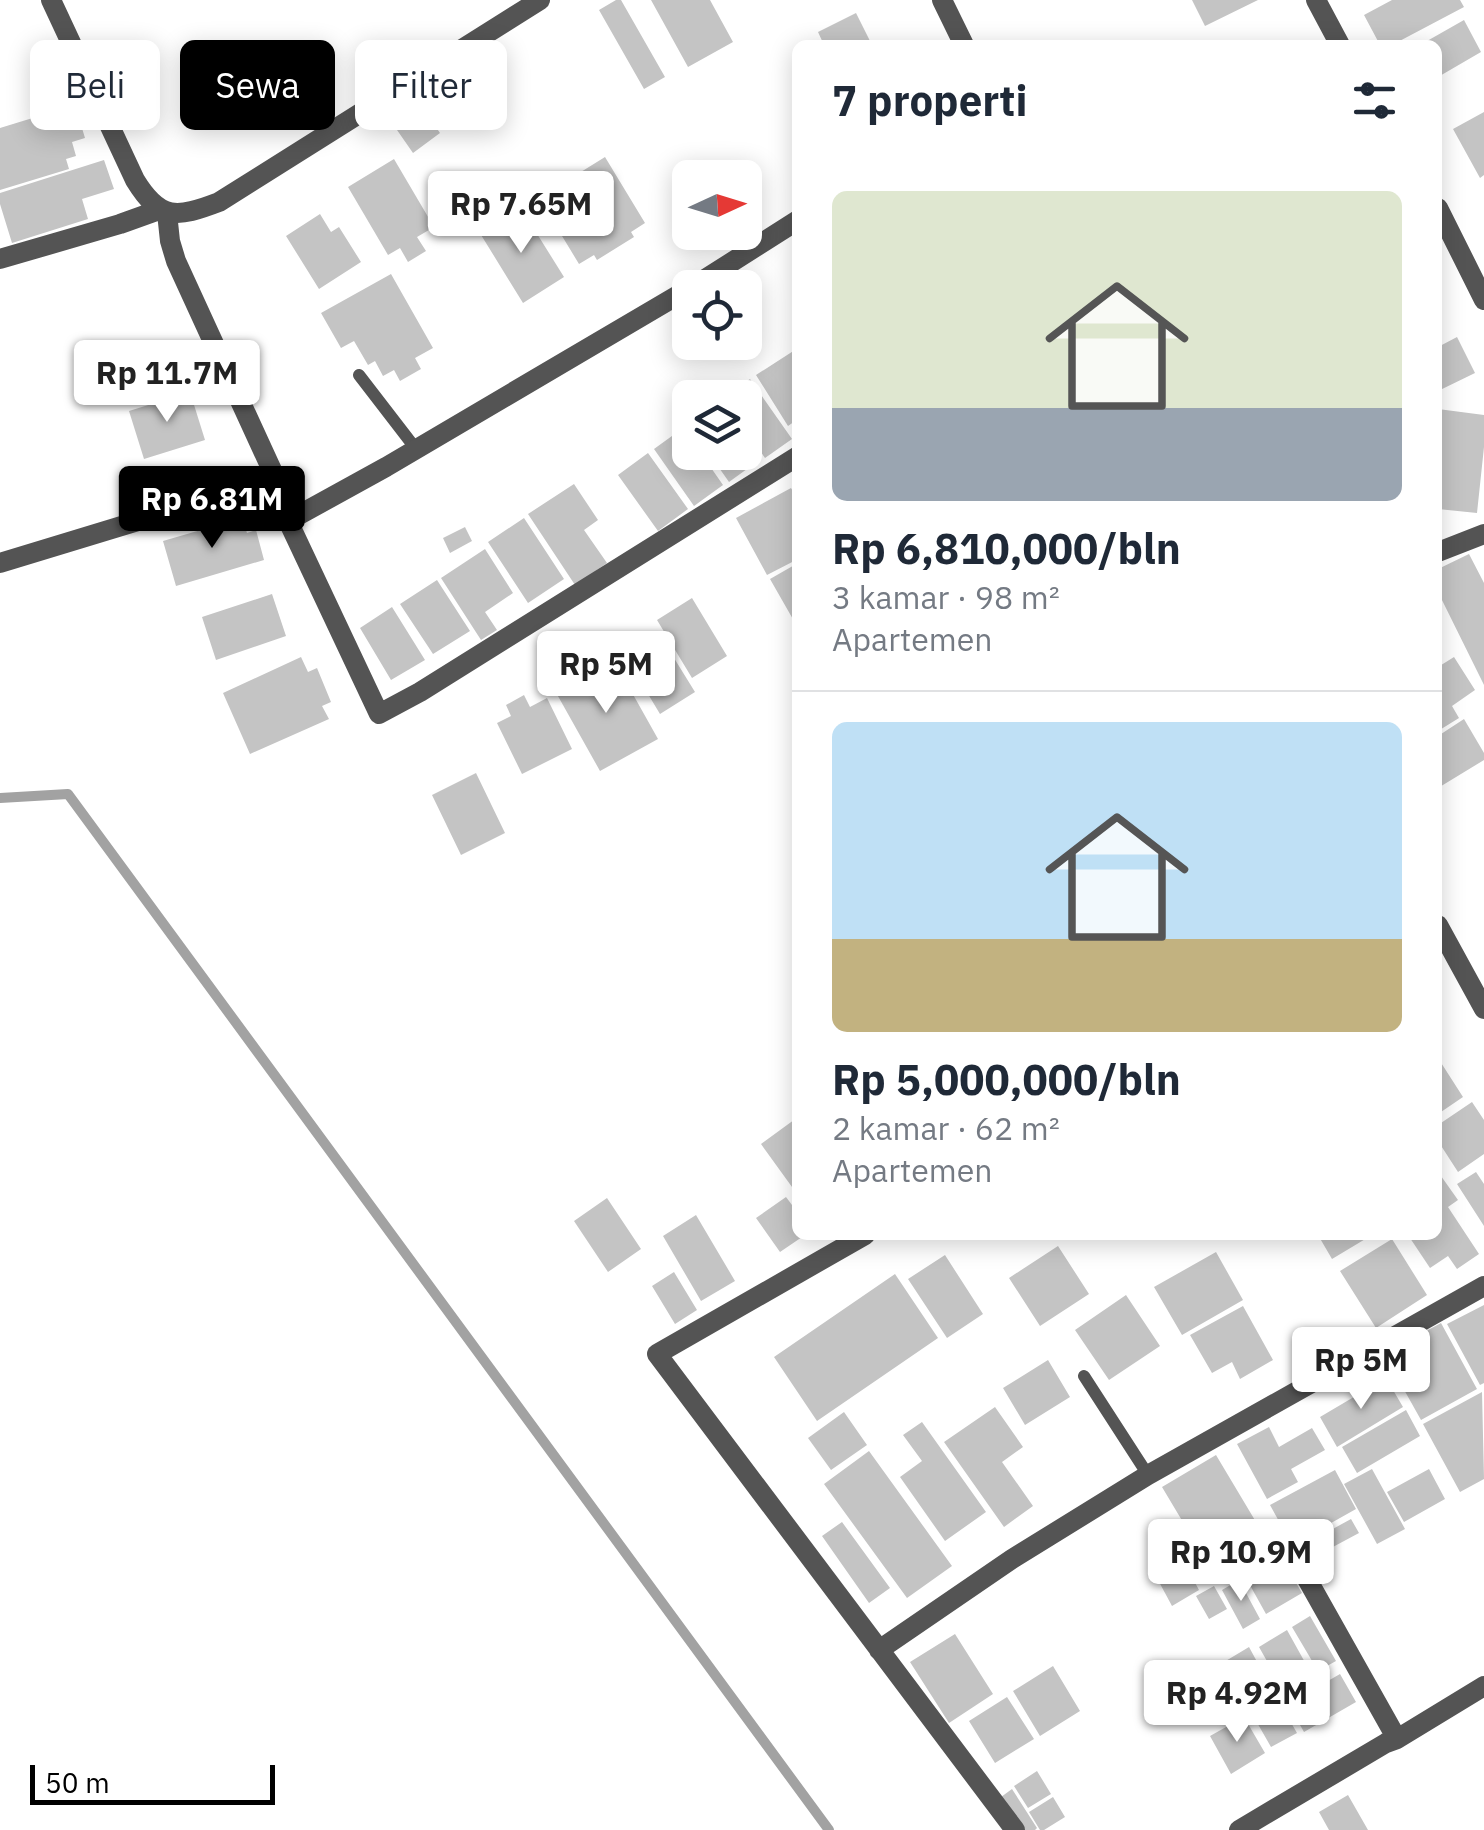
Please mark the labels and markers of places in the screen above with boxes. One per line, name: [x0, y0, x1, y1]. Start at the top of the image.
pin: Rp 7.65M: [418, 171, 624, 256]
pin: Rp 11.7M: [64, 340, 270, 425]
pin: Rp 6.81M: [109, 466, 315, 551]
pin: Rp 5M: [536, 631, 676, 716]
pin: Rp 5M: [1291, 1327, 1431, 1412]
pin: Rp 10.9M: [1138, 1519, 1344, 1604]
pin: Rp 4.92M: [1134, 1660, 1340, 1745]

